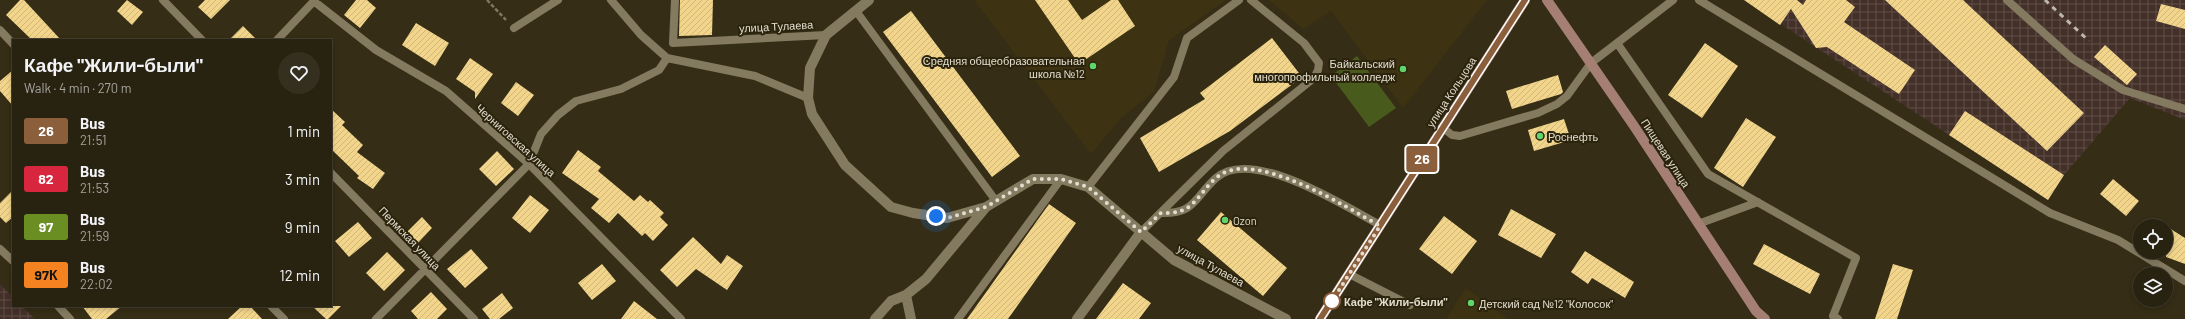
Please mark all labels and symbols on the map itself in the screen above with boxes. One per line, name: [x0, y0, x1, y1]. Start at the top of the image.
street label: улица Тулаева: [739, 18, 814, 34]
place label: Средняя общеобразовательная школа №12: [923, 54, 1085, 80]
street label: улица Кольцова: [1423, 54, 1479, 130]
place label: Байкальский многопрофильный колледж: [1254, 57, 1396, 83]
marker: Средняя общеобразовательная школа №12: [1088, 61, 1098, 71]
marker: Байкальский многопрофильный колледж: [1398, 64, 1408, 74]
street label: Черниговская улица: [474, 101, 559, 180]
street label: Пищевая улица: [1639, 116, 1694, 191]
place label: Роснефть: [1548, 130, 1599, 143]
marker: Роснефть: [1535, 131, 1545, 141]
line badge: 26: [1404, 146, 1440, 172]
street label: Пермская улица: [377, 204, 444, 273]
your location: [926, 206, 946, 226]
place label: Ozon: [1233, 214, 1257, 227]
marker: Ozon: [1220, 215, 1230, 225]
street label: улица Тулаева: [1175, 241, 1247, 289]
marker: Кафе "Жили-были": [1323, 292, 1341, 310]
place label: Кафе "Жили-были": [1344, 295, 1448, 308]
place label: Детский сад №12 "Колосок": [1479, 297, 1613, 310]
marker: Детский сад №12 "Колосок": [1466, 298, 1476, 308]

